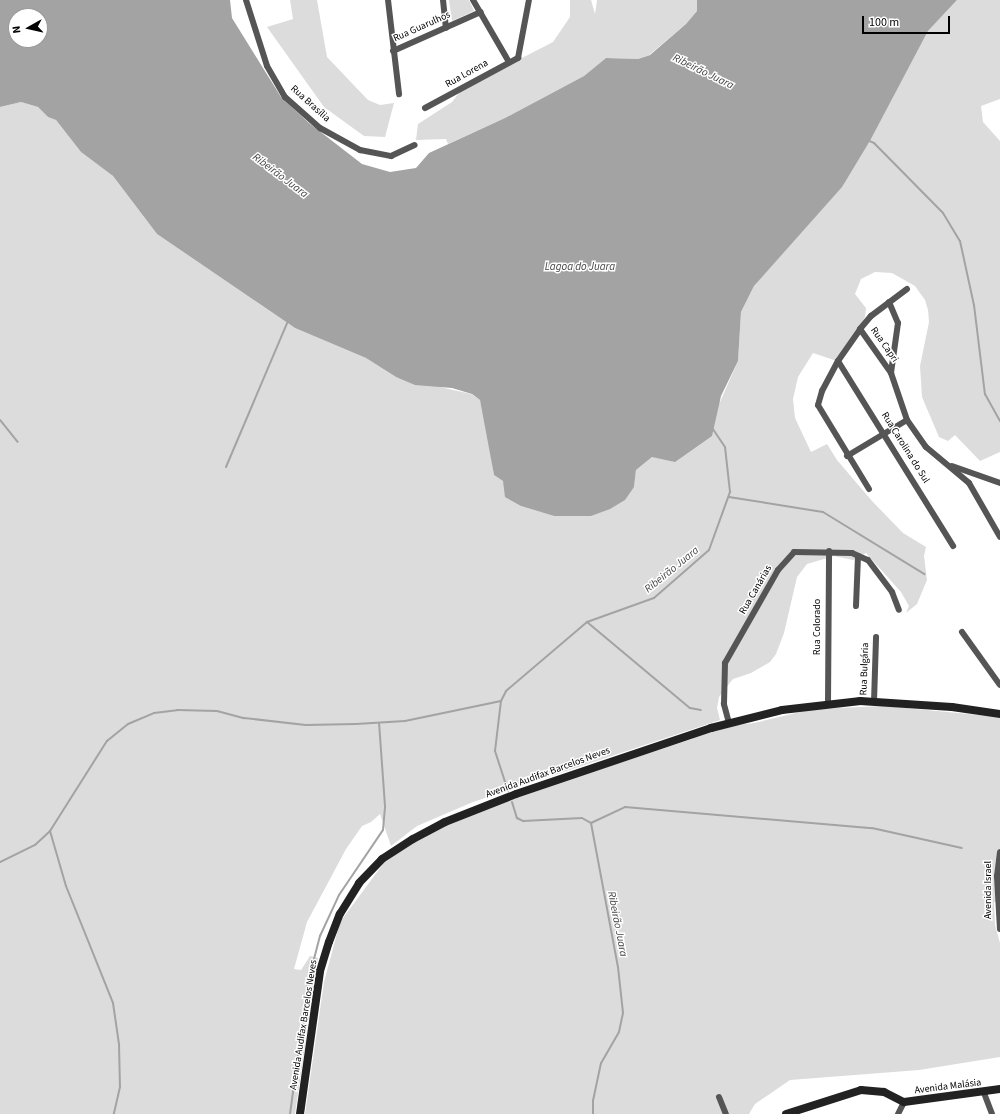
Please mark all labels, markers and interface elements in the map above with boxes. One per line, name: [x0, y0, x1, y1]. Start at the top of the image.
north arrow: [8, 8, 48, 48]
scale bar: [864, 8, 952, 34]
street label: Rua Guarulhos: [392, 9, 452, 45]
text: 100 m: [869, 14, 899, 31]
text: N: [9, 25, 25, 34]
water label: Ribeirão Juara: [670, 52, 736, 92]
street label: Rua Lorena: [443, 57, 491, 91]
street label: Rua Brasília: [288, 83, 332, 125]
water label: Ribeirão Juara: [250, 151, 310, 201]
water label: Lagoa do Juara: [545, 260, 615, 274]
street label: Rua Capri: [867, 325, 901, 365]
street label: Rua Carolina do Sul: [878, 410, 932, 486]
water label: Ribeirão Juara: [642, 544, 702, 596]
street label: Rua Canárias: [737, 563, 775, 617]
street label: Rua Colorado: [812, 599, 824, 655]
street label: Rua Bulgária: [858, 642, 872, 696]
street label: Avenida Audifax Barcelos Neves: [484, 745, 612, 801]
street label: Avenida Israel: [983, 861, 995, 919]
water label: Ribeirão Juara: [604, 890, 630, 958]
street label: Avenida Audifax Barcelos Neves: [288, 959, 320, 1091]
street label: Avenida Malásia: [914, 1077, 982, 1097]

